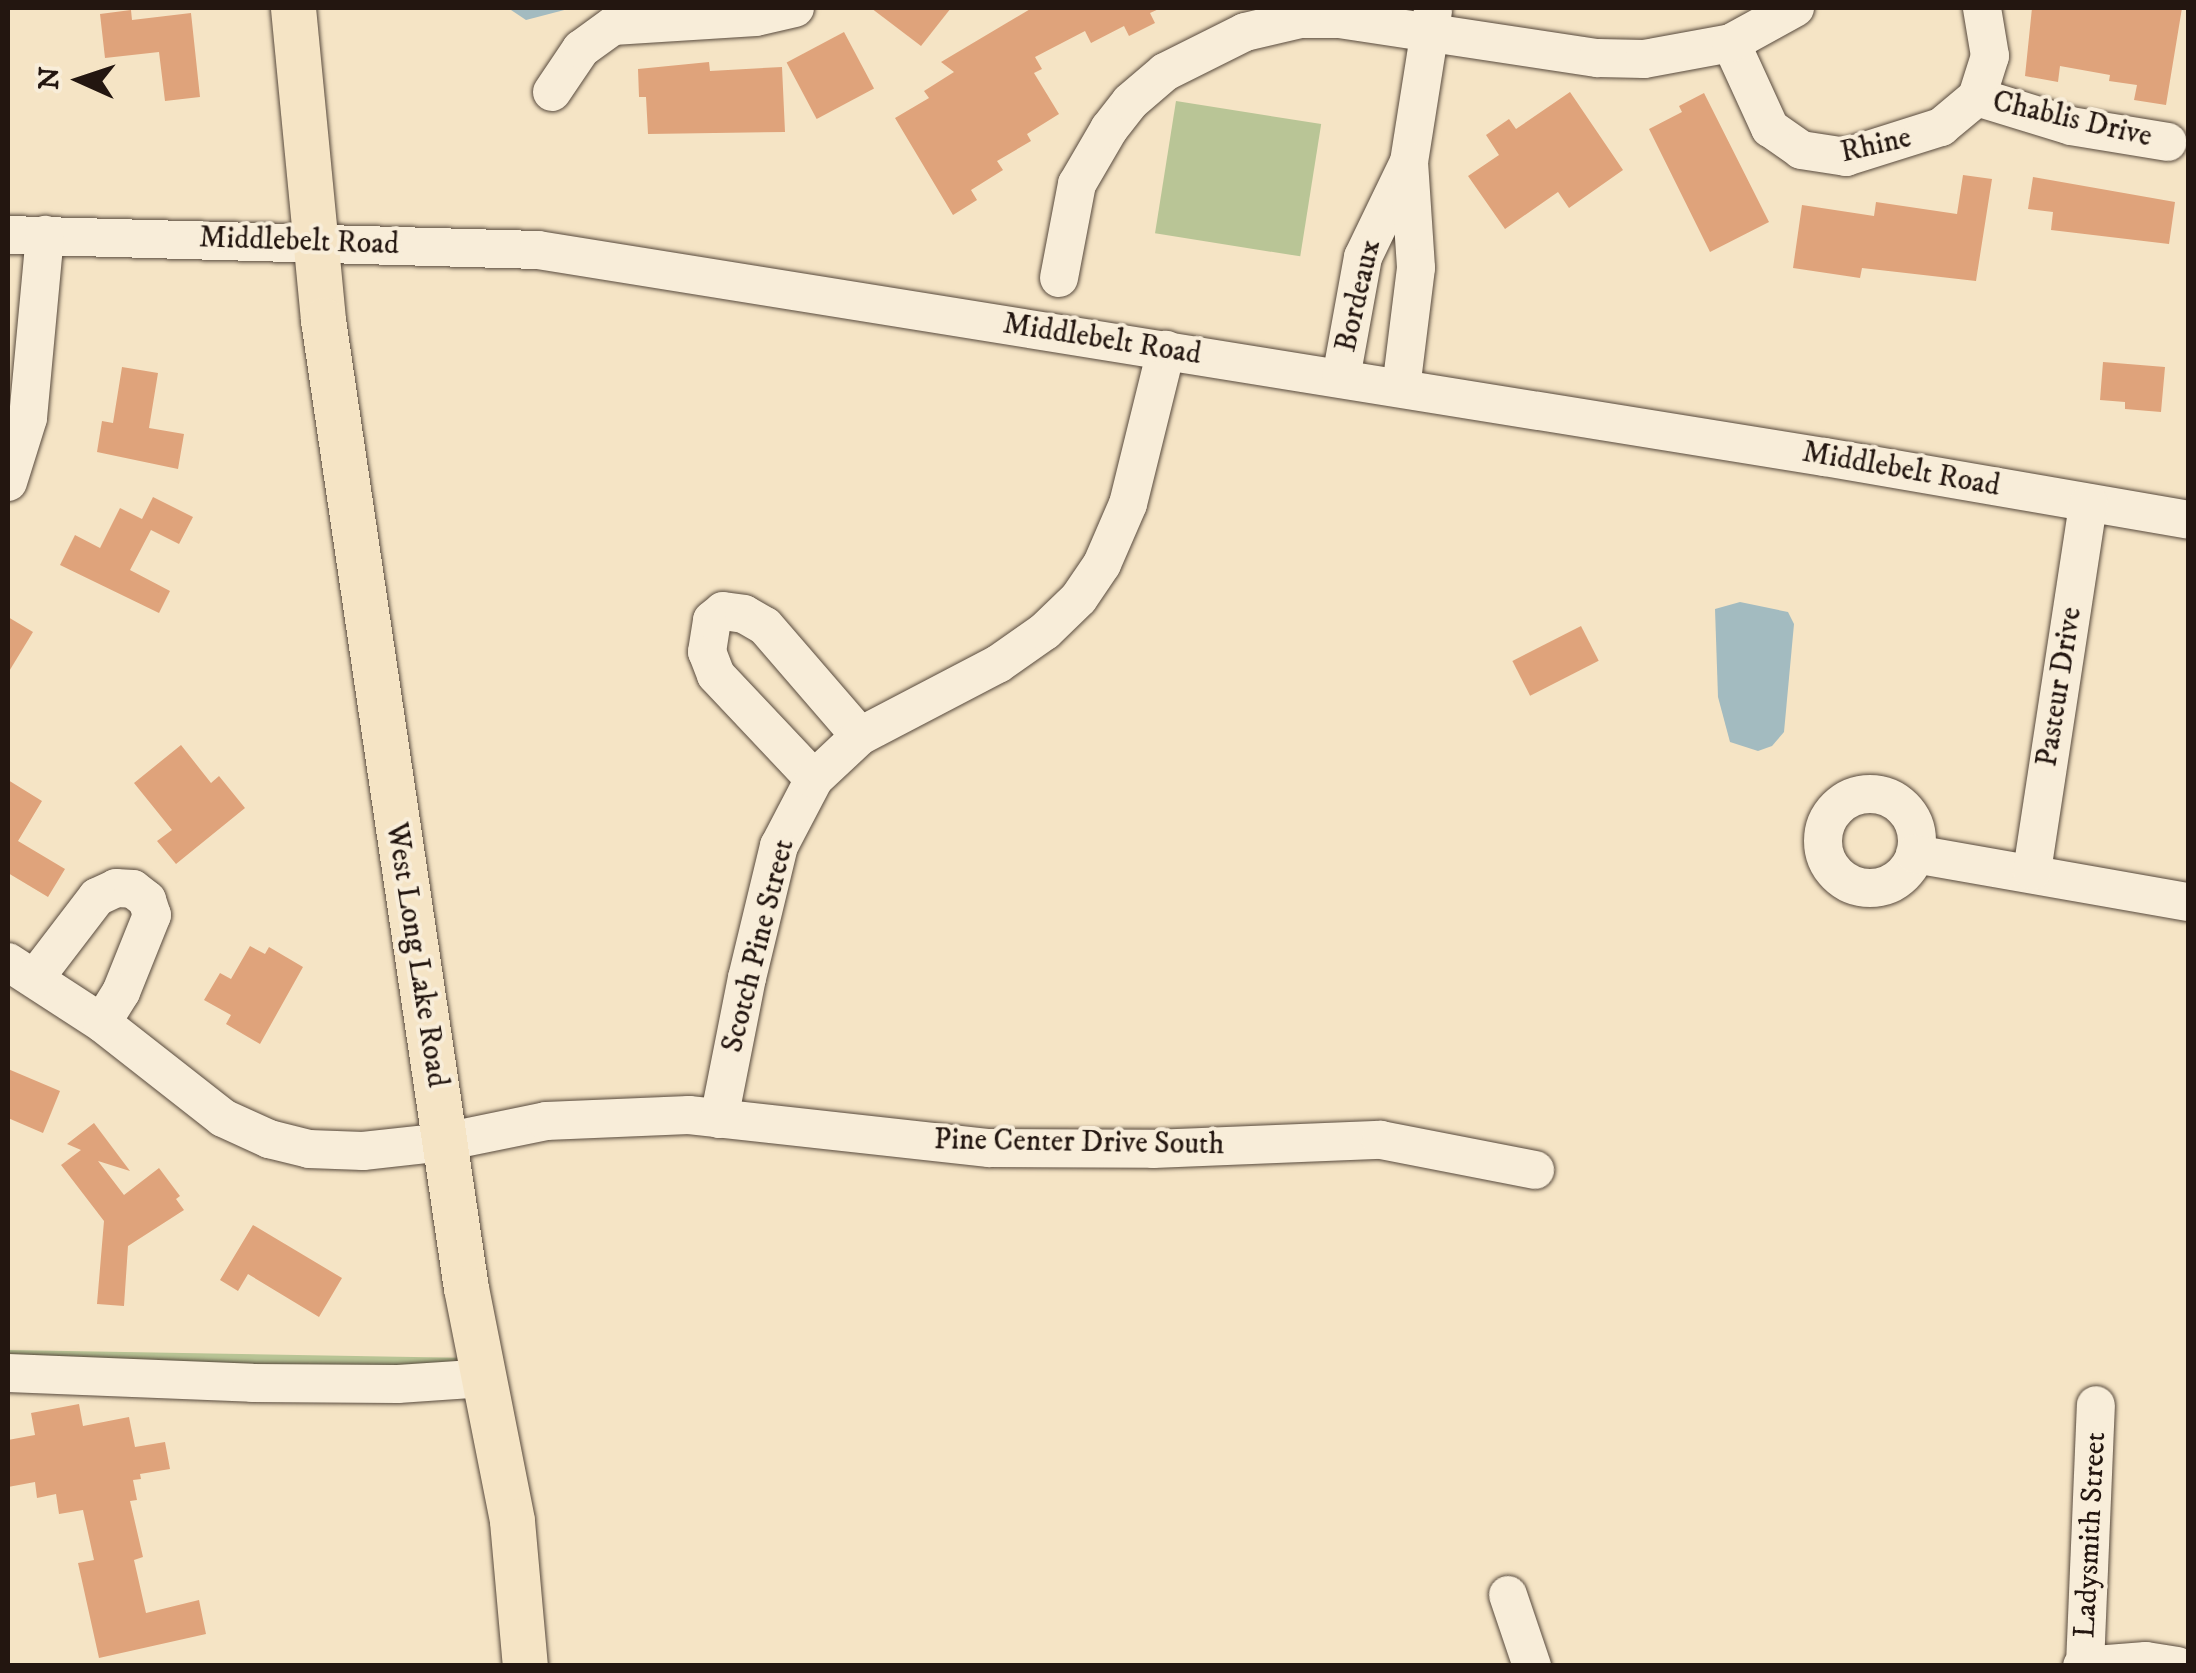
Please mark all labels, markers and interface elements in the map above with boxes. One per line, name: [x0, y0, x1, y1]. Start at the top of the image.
north arrow: [30, 30, 130, 130]
text: N: [31, 66, 68, 91]
street label: Chablis Drive: [1989, 84, 2155, 156]
street label: Rhine: [1837, 120, 1915, 172]
street label: Middlebelt Road: [198, 221, 400, 263]
street label: Bordeaux: [1329, 236, 1389, 356]
street label: Middlebelt Road: [1000, 307, 1204, 373]
street label: Middlebelt Road: [1799, 435, 2003, 505]
street label: Pasteur Drive: [2030, 605, 2090, 769]
street label: West Long Lake Road: [377, 820, 455, 1090]
street label: Scotch Pine Street: [715, 836, 803, 1056]
street label: Pine Center Drive South: [933, 1122, 1225, 1164]
street label: Ladysmith Street: [2068, 1431, 2114, 1639]

